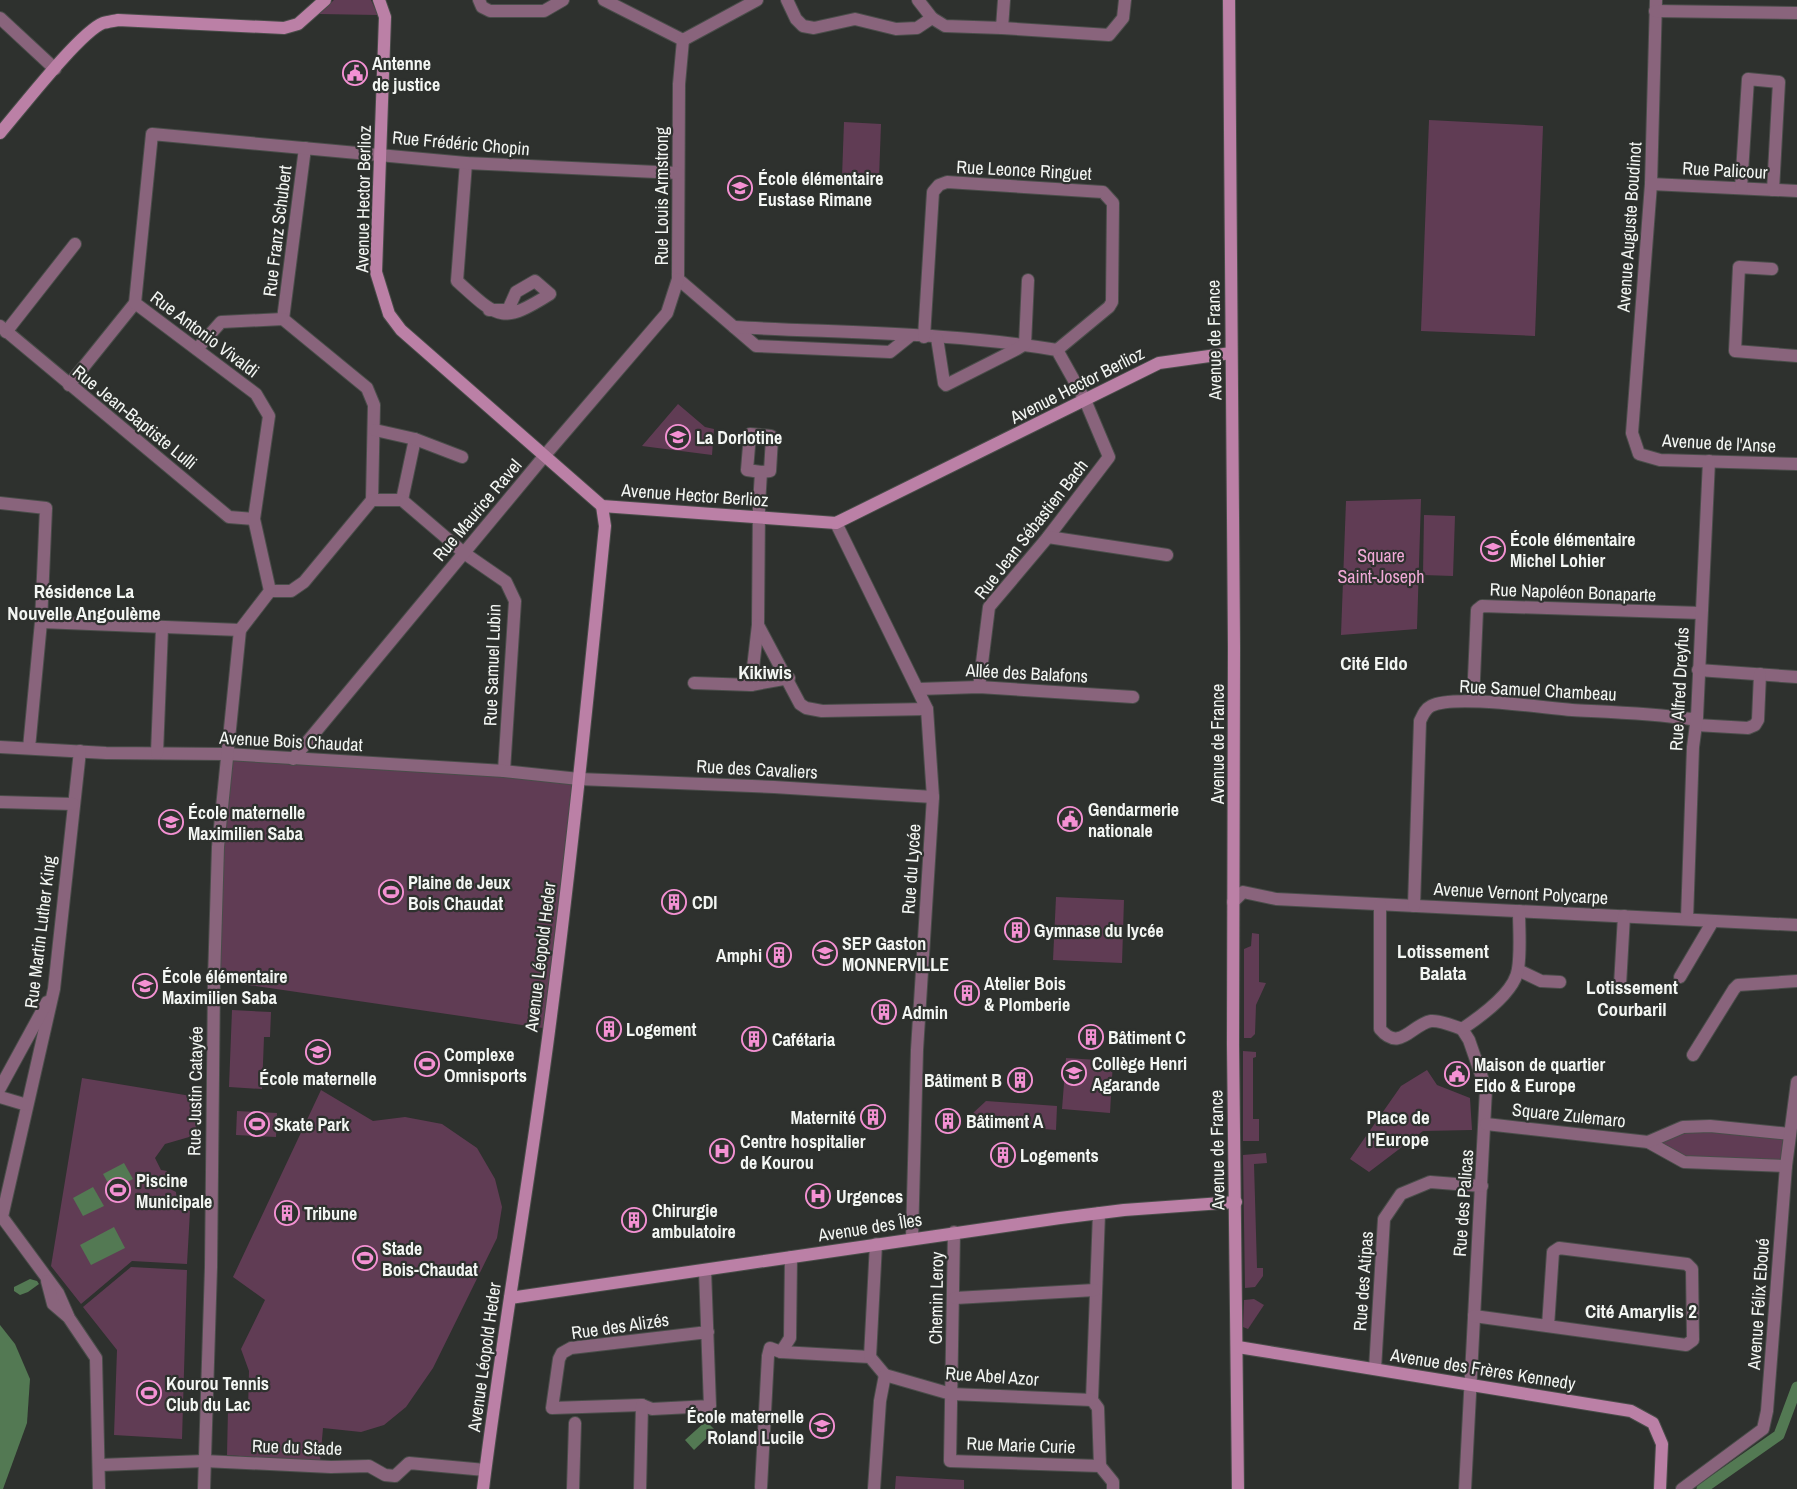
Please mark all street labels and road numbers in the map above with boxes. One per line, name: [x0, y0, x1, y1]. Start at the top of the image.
street label: Avenue Hector Berlioz: [349, 125, 377, 274]
street label: Rue Frédéric Chopin: [391, 125, 531, 161]
street label: Rue Louis Armstrong: [649, 126, 674, 265]
street label: Avenue Auguste Boudinot: [1611, 141, 1647, 314]
street label: Rue Leonce Ringuet: [956, 154, 1092, 186]
street label: Rue Palicour: [1682, 155, 1768, 185]
street label: Rue Franz Schubert: [257, 164, 297, 298]
street label: Avenue de France: [1200, 280, 1228, 401]
street label: Rue Antonio Vivaldi: [145, 285, 265, 383]
street label: Avenue Hector Berlioz: [1005, 340, 1148, 430]
street label: Rue Jean-Baptiste Lulli: [68, 359, 202, 475]
street label: Avenue de l'Anse: [1660, 427, 1777, 458]
street label: Rue Maurice Ravel: [427, 454, 527, 566]
street label: Rue Jean Sébastien Bach: [968, 454, 1094, 604]
street label: Avenue Hector Berlioz: [620, 477, 769, 513]
street label: Rue Napoléon Bonaparte: [1489, 577, 1657, 607]
street label: Rue Samuel Lubin: [477, 603, 507, 727]
street label: Rue Alfred Dreyfus: [1663, 626, 1695, 752]
street label: Allée des Balafons: [964, 657, 1089, 689]
street label: Rue Samuel Chambeau: [1459, 673, 1617, 707]
street label: Avenue de France: [1205, 684, 1230, 805]
street label: Avenue Bois Chaudat: [218, 725, 363, 757]
street label: Rue des Cavaliers: [696, 753, 818, 785]
street label: Rue du Lycée: [895, 823, 927, 915]
street label: Rue Martin Luther King: [18, 854, 62, 1010]
street label: Avenue Vernont Polycarpe: [1432, 876, 1609, 910]
street label: Avenue Léopold Heder: [518, 881, 562, 1034]
street label: Rue Justin Catayée: [181, 1026, 209, 1156]
street label: Avenue de France: [1203, 1090, 1231, 1211]
street label: Square Zulemaro: [1511, 1097, 1627, 1133]
street label: Rue des Palicas: [1447, 1149, 1479, 1257]
street label: Avenue des Îles: [815, 1206, 924, 1248]
street label: Rue des Atipas: [1347, 1230, 1379, 1332]
street label: Avenue Félix Eboué: [1741, 1237, 1775, 1372]
street label: Chemin Leroy: [923, 1251, 949, 1345]
street label: Avenue Léopold Heder: [461, 1281, 507, 1434]
street label: Rue des Alizés: [570, 1307, 670, 1345]
street label: Avenue des Frères Kennedy: [1388, 1342, 1578, 1396]
street label: Rue Abel Azor: [944, 1360, 1040, 1392]
street label: Rue Marie Curie: [966, 1431, 1076, 1459]
street label: Rue du Stade: [251, 1433, 343, 1461]

